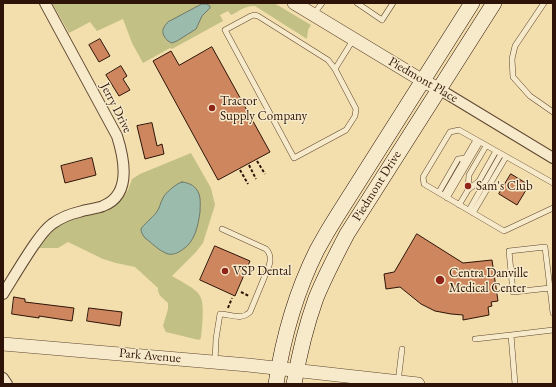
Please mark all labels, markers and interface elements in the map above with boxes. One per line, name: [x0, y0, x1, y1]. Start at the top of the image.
street label: Piedmont Place: [386, 54, 460, 106]
street label: Jerry Drive: [97, 80, 135, 136]
place label: Tractor Supply Company: [220, 93, 307, 124]
marker: Tractor Supply Company: [207, 103, 217, 113]
street label: Piedmont Drive: [349, 148, 405, 224]
place label: Sam's Club: [476, 178, 533, 194]
marker: Sam's Club: [463, 181, 473, 191]
place label: VSP Dental: [233, 263, 291, 279]
place label: Centra Danville Medical Center: [449, 265, 528, 296]
marker: VSP Dental: [220, 266, 230, 276]
marker: Centra Danville Medical Center: [434, 274, 446, 286]
street label: Park Avenue: [118, 346, 182, 366]

